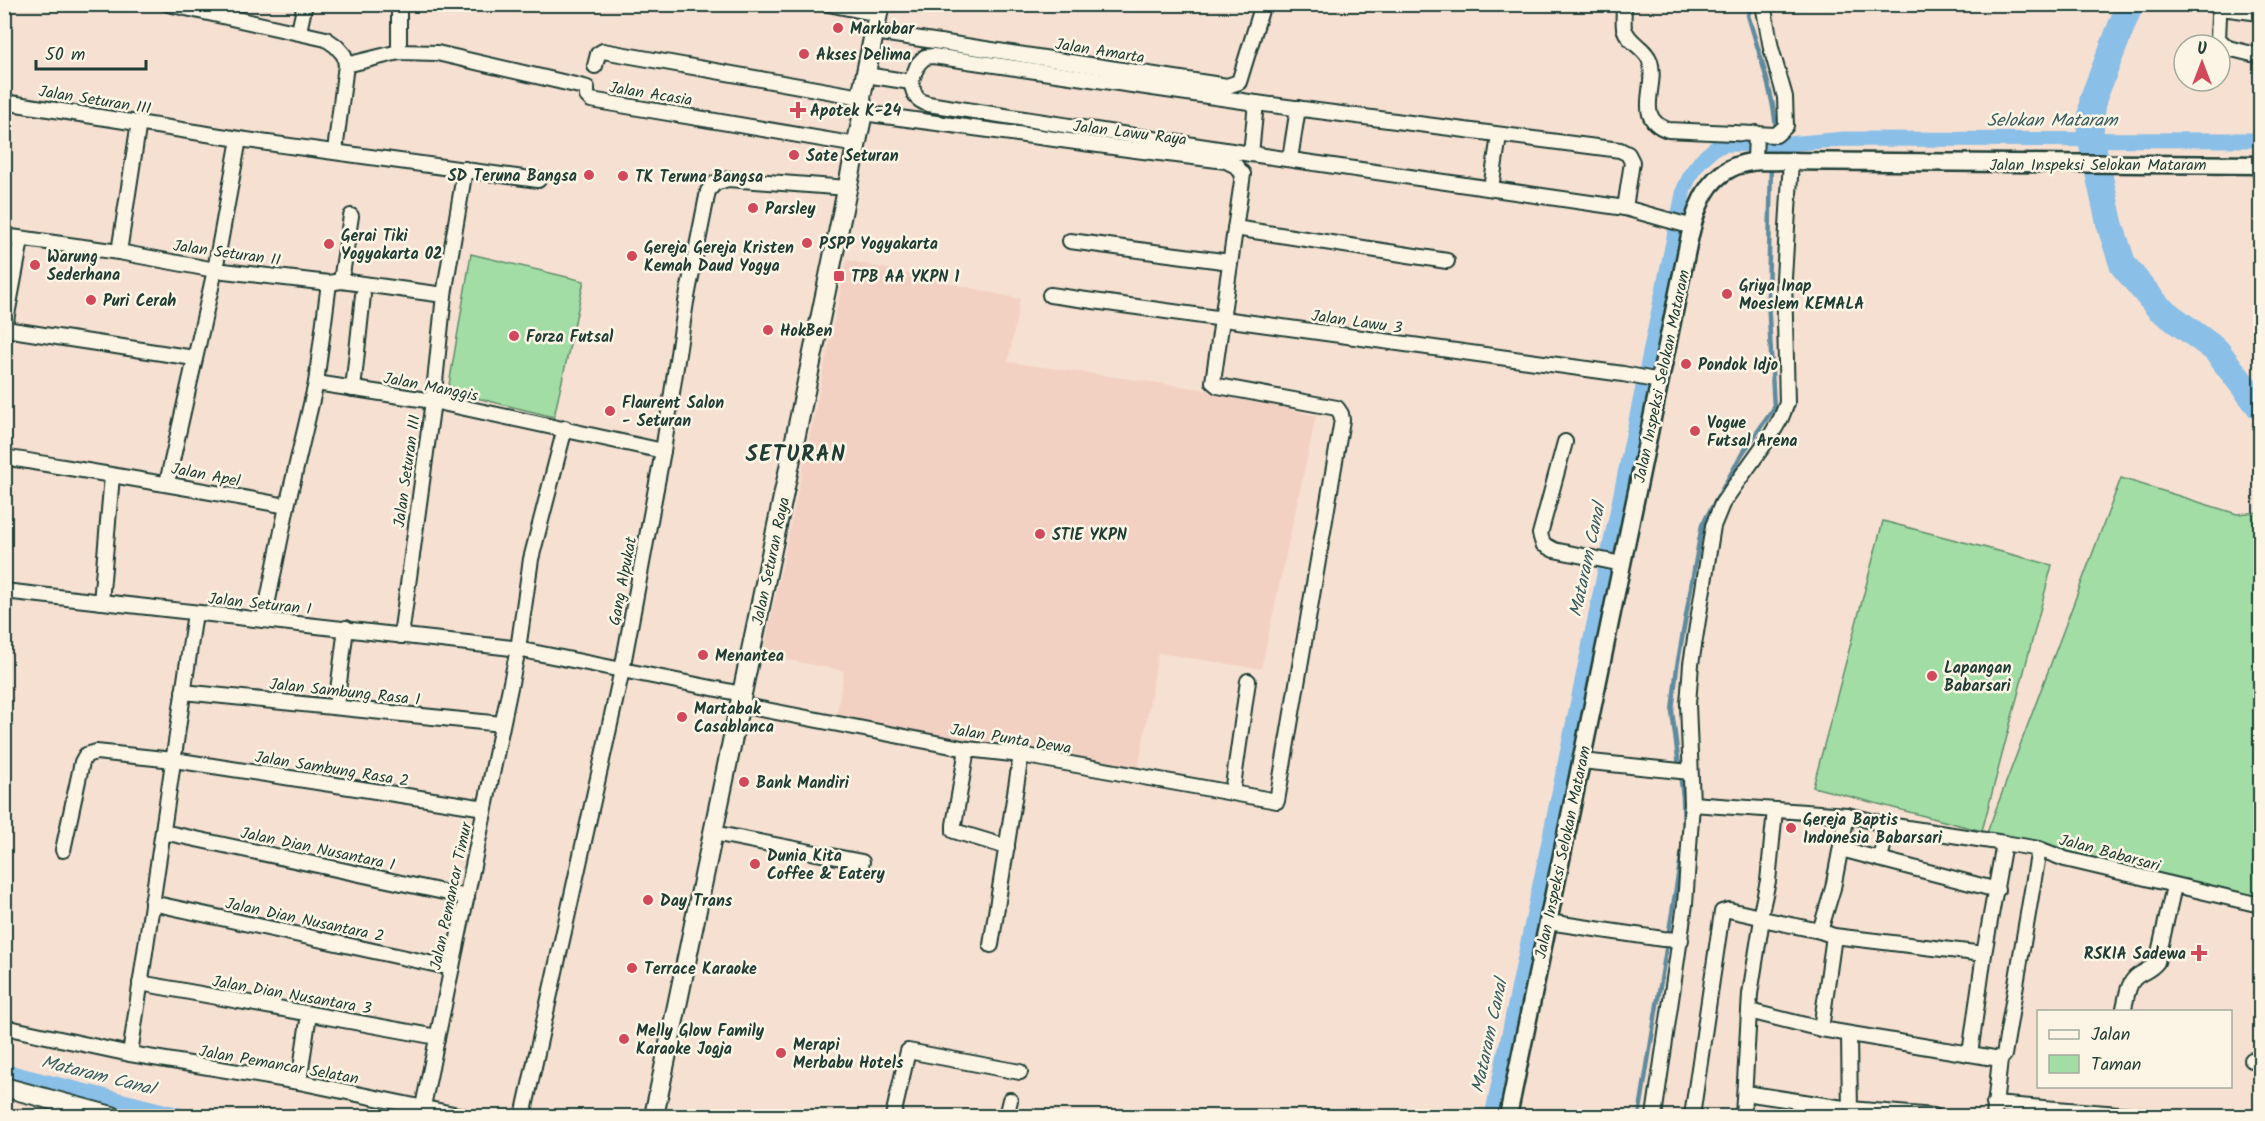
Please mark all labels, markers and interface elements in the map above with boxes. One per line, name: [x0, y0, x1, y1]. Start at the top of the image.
place label: Markobar: [850, 17, 915, 42]
marker: Markobar: [831, 21, 845, 35]
street label: Jalan Amarta: [1053, 32, 1146, 71]
scale bar: [36, 33, 146, 71]
north arrow: [2172, 33, 2232, 93]
text: U: [2197, 37, 2207, 62]
text: 50 m: [45, 41, 85, 70]
place label: Akses Delima: [816, 43, 911, 68]
marker: Akses Delima: [797, 47, 811, 61]
street label: Jalan Acasia: [607, 76, 694, 113]
street label: Jalan Seturan III: [37, 79, 153, 122]
place label: Apotek K-24: [810, 99, 902, 124]
marker: Apotek K-24: [791, 103, 805, 117]
water label: Selokan Mataram: [1987, 107, 2119, 136]
street label: Jalan Lawu Raya: [1072, 114, 1188, 153]
place label: Sate Seturan: [806, 144, 899, 169]
marker: Sate Seturan: [787, 148, 801, 162]
street label: Jalan Inspeksi Selokan Mataram: [1989, 153, 2207, 178]
place label: SD Teruna Bangsa: [448, 164, 577, 189]
place label: TK Teruna Bangsa: [635, 165, 763, 190]
marker: SD Teruna Bangsa: [582, 168, 596, 182]
marker: TK Teruna Bangsa: [616, 169, 630, 183]
place label: Parsley: [765, 197, 816, 222]
marker: Parsley: [746, 201, 760, 215]
place label: Gerai Tiki Yogyakarta 02: [341, 224, 442, 267]
place label: PSPP Yogyakarta: [819, 232, 938, 257]
street label: Jalan Seturan II: [171, 234, 282, 273]
place label: Gereja Gereja Kristen Kemah Daud Yogya: [644, 236, 794, 279]
marker: PSPP Yogyakarta: [800, 236, 814, 250]
marker: Gerai Tiki Yogyakarta 02: [322, 237, 336, 251]
place label: Warung Sederhana: [47, 245, 120, 288]
marker: Gereja Gereja Kristen Kemah Daud Yogya: [625, 249, 639, 263]
marker: Warung Sederhana: [28, 258, 42, 272]
place label: TPB AA YKPN 1: [851, 265, 960, 290]
street label: Jalan Inspeksi Selokan Mataram: [1628, 267, 1697, 485]
marker: TPB AA YKPN 1: [832, 269, 846, 283]
place label: Griya Inap Moeslem KEMALA: [1739, 274, 1864, 317]
marker: Griya Inap Moeslem KEMALA: [1720, 287, 1734, 301]
place label: Puri Cerah: [103, 289, 176, 314]
marker: Puri Cerah: [84, 293, 98, 307]
street label: Jalan Lawu 3: [1310, 304, 1404, 341]
place label: HokBen: [780, 319, 832, 344]
marker: HokBen: [761, 323, 775, 337]
place label: Forza Futsal: [526, 325, 614, 350]
marker: Forza Futsal: [507, 329, 521, 343]
place label: Pondok Idjo: [1698, 353, 1778, 378]
marker: Pondok Idjo: [1679, 357, 1693, 371]
street label: Jalan Manggis: [381, 366, 480, 409]
place label: Flaurent Salon - Seturan: [622, 391, 724, 434]
marker: Flaurent Salon - Seturan: [603, 404, 617, 418]
place label: Vogue Futsal Arena: [1707, 411, 1797, 454]
street label: Jalan Seturan III: [387, 413, 428, 529]
marker: Vogue Futsal Arena: [1688, 424, 1702, 438]
district label: SETURAN: [746, 438, 846, 473]
street label: Jalan Apel: [169, 457, 242, 494]
street label: Jalan Seturan Raya: [746, 495, 797, 628]
water label: Mataram Canal: [1562, 497, 1615, 620]
place label: STIE YKPN: [1052, 523, 1127, 548]
marker: STIE YKPN: [1033, 527, 1047, 541]
street label: Gang Alpukat: [603, 534, 644, 628]
street label: Jalan Seturan I: [207, 587, 313, 622]
place label: Menantea: [715, 644, 784, 669]
marker: Menantea: [696, 648, 710, 662]
place label: Lapangan Babarsari: [1944, 656, 2012, 699]
marker: Lapangan Babarsari: [1925, 669, 1939, 683]
street label: Jalan Sambung Rasa 1: [268, 672, 421, 713]
place label: Martabak Casablanca: [694, 697, 774, 740]
marker: Martabak Casablanca: [675, 710, 689, 724]
street label: Jalan Punta Dewa: [948, 718, 1073, 761]
street label: Jalan Inspeksi Selokan Mataram: [1529, 743, 1598, 961]
street label: Jalan Sambung Rasa 2: [253, 745, 411, 794]
place label: Bank Mandiri: [756, 771, 850, 796]
marker: Bank Mandiri: [737, 775, 751, 789]
place label: Gereja Baptis Indonesia Babarsari: [1803, 808, 1943, 851]
street label: Jalan Pemancar Timur: [424, 818, 480, 972]
street label: Jalan Dian Nusantara 1: [238, 821, 397, 878]
marker: Gereja Baptis Indonesia Babarsari: [1784, 821, 1798, 835]
street label: Jalan Babarsari: [2056, 828, 2164, 879]
place label: Dunia Kita Coffee & Eatery: [767, 844, 885, 887]
marker: Dunia Kita Coffee & Eatery: [748, 857, 762, 871]
place label: Day Trans: [660, 889, 733, 914]
street label: Jalan Dian Nusantara 2: [223, 891, 386, 949]
marker: Day Trans: [641, 893, 655, 907]
place label: RSKIA Sadewa: [2084, 942, 2186, 967]
marker: RSKIA Sadewa: [2190, 944, 2208, 962]
place label: Terrace Karaoke: [644, 957, 757, 982]
marker: Terrace Karaoke: [625, 961, 639, 975]
street label: Jalan Dian Nusantara 3: [210, 969, 373, 1022]
water label: Mataram Canal: [1464, 973, 1517, 1096]
legend: [2037, 1010, 2232, 1088]
place label: Melly Glow Family Karaoke Jogja: [636, 1019, 765, 1062]
text: Jalan: [2091, 1021, 2130, 1050]
marker: Melly Glow Family Karaoke Jogja: [617, 1032, 631, 1046]
place label: Merapi Merbabu Hotels: [793, 1033, 904, 1076]
street label: Jalan Pemancar Selatan: [197, 1039, 361, 1092]
marker: Merapi Merbabu Hotels: [774, 1046, 788, 1060]
water label: Mataram Canal: [38, 1048, 161, 1105]
text: Taman: [2091, 1051, 2141, 1080]

